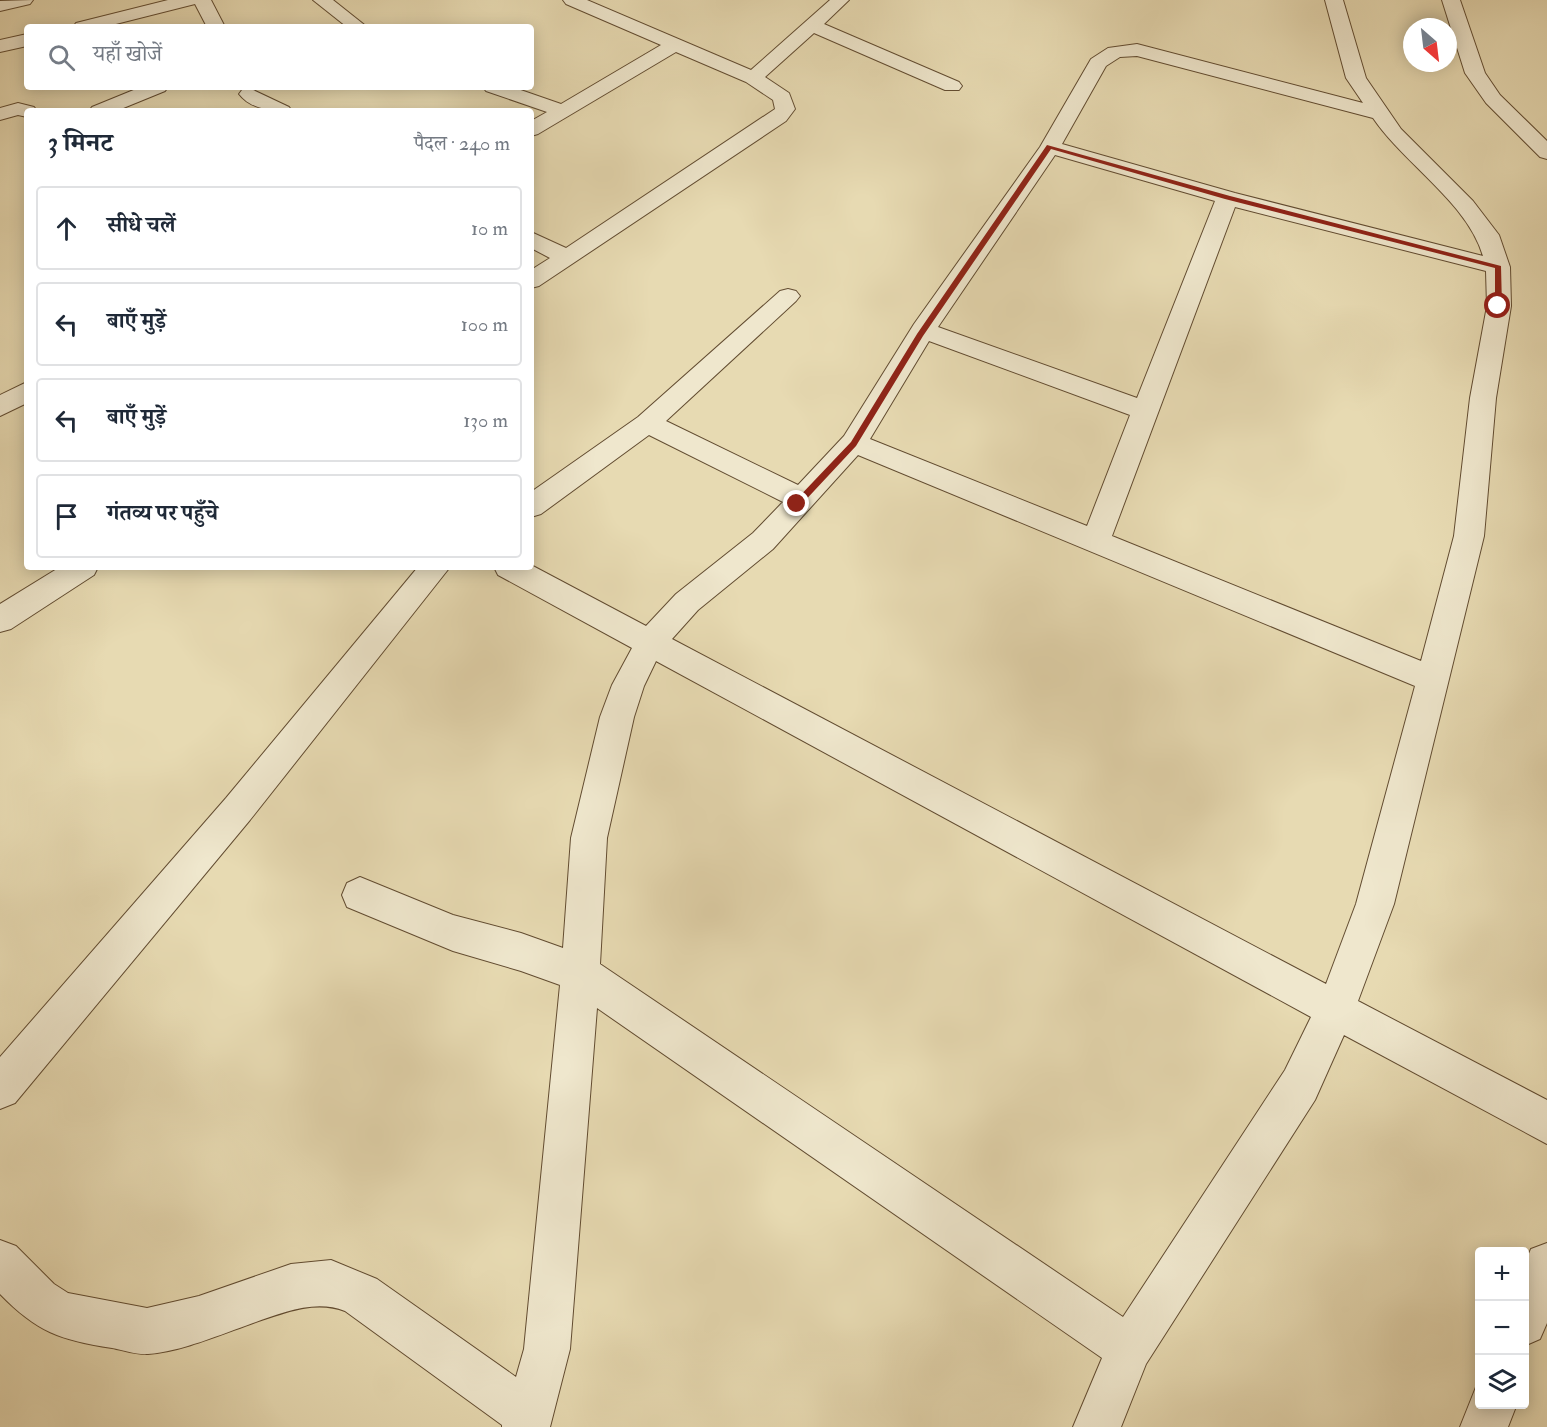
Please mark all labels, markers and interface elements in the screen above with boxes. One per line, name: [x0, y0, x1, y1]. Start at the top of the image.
north arrow: [1403, 18, 1457, 72]
search box: [24, 24, 534, 90]
text: यहाँ खोजें: [93, 40, 162, 68]
icon: search: [45, 41, 78, 74]
text: 3 मिनट: [48, 127, 113, 159]
text: पैदल · 240 m: [414, 131, 510, 156]
text: सीधे चलें: [107, 211, 175, 239]
icon: ahead: [50, 212, 83, 245]
text: 10 m: [471, 216, 508, 241]
route start: [1484, 292, 1510, 318]
text: बाएँ मुड़ें: [107, 307, 166, 335]
icon: left: [50, 308, 83, 341]
text: 100 m: [461, 312, 508, 337]
text: बाएँ मुड़ें: [107, 403, 166, 431]
icon: left: [50, 404, 83, 437]
text: 130 m: [463, 408, 508, 433]
route end: [783, 490, 809, 516]
text: गंतव्य पर पहुँचे: [107, 499, 218, 527]
icon: arrive: [50, 500, 83, 533]
map controls: [1475, 1247, 1529, 1409]
button: +: [1475, 1247, 1529, 1301]
button: −: [1475, 1301, 1529, 1355]
button: layers: [1475, 1355, 1529, 1409]

